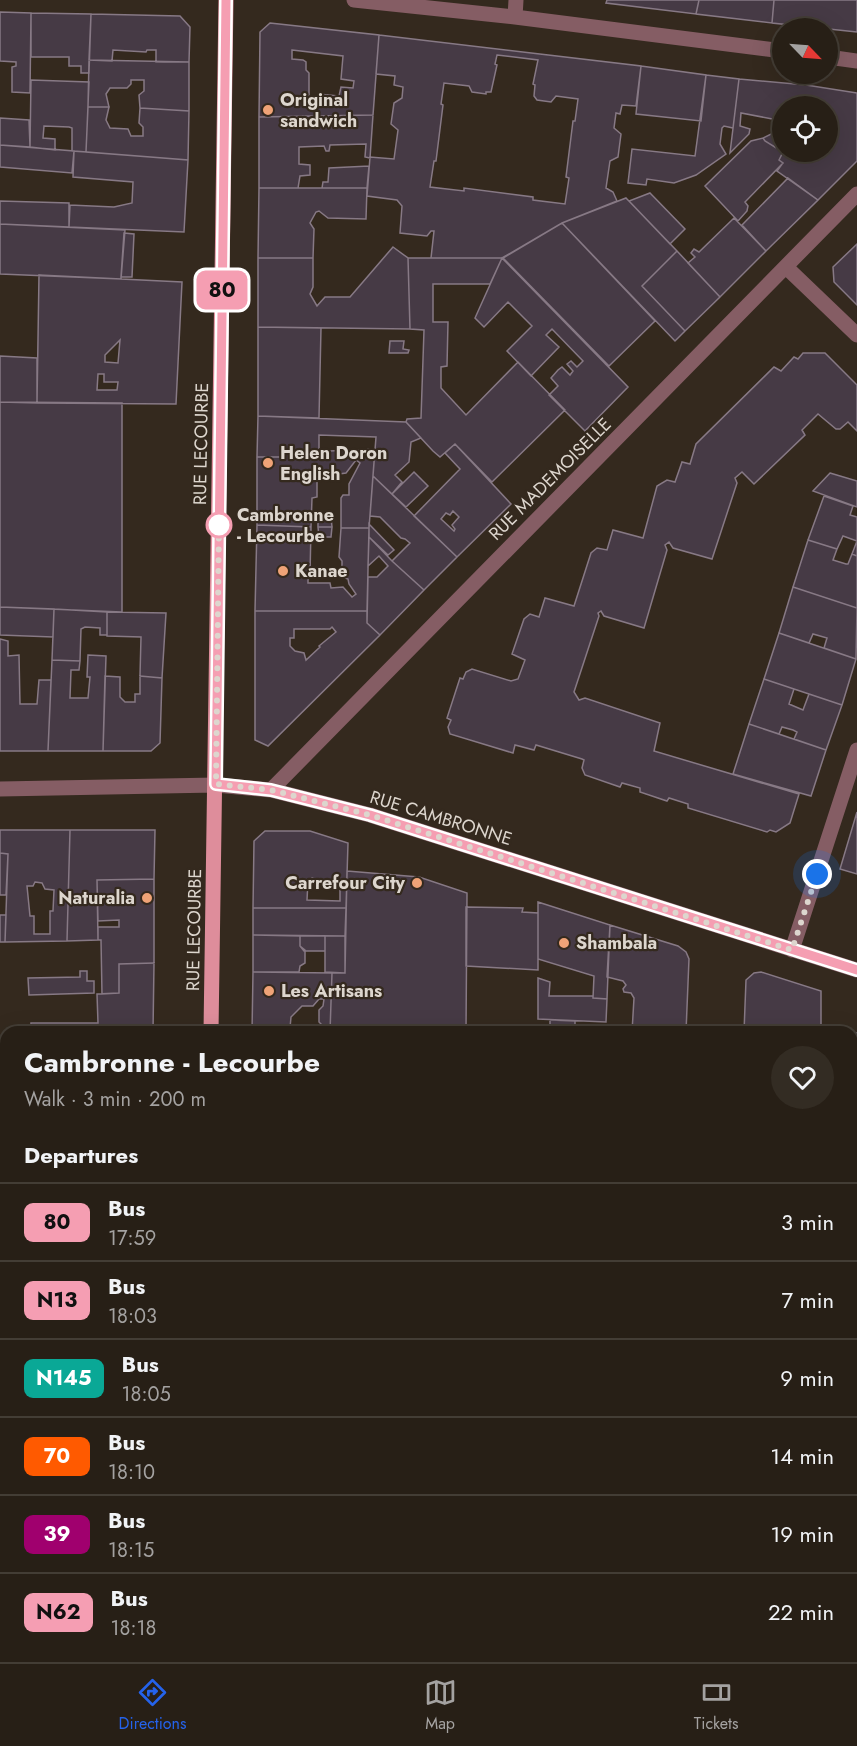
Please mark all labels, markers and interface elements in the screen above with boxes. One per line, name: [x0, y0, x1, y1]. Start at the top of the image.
north arrow: [772, 18, 838, 84]
map controls: [772, 18, 838, 162]
place label: Original sandwich: [280, 87, 357, 134]
button: locate: [772, 96, 838, 162]
marker: Original sandwich: [261, 103, 275, 117]
line badge: 80: [195, 270, 249, 310]
text: 80: [208, 275, 236, 305]
street label: RUE LECOURBE: [187, 383, 215, 505]
street label: RUE MADEMOISELLE: [483, 412, 617, 546]
place label: Helen Doron English: [280, 440, 387, 487]
marker: Helen Doron English: [261, 456, 275, 470]
place label: Cambronne - Lecourbe: [237, 502, 334, 549]
marker: Cambronne - Lecourbe: [206, 512, 232, 538]
place label: Kanae: [295, 558, 348, 584]
marker: Kanae: [276, 564, 290, 578]
street label: RUE CAMBRONNE: [367, 784, 515, 852]
your location: [802, 859, 832, 889]
street label: RUE LECOURBE: [180, 869, 208, 991]
place label: Carrefour City: [285, 870, 406, 896]
marker: Carrefour City: [410, 876, 424, 890]
place label: Naturalia: [58, 885, 135, 911]
marker: Naturalia: [140, 891, 154, 905]
place label: Shambala: [576, 930, 657, 956]
marker: Shambala: [557, 936, 571, 950]
place label: Les Artisans: [281, 978, 382, 1004]
marker: Les Artisans: [262, 984, 276, 998]
text: Cambronne - Lecourbe: [24, 1042, 320, 1083]
button: heart: [771, 1046, 834, 1109]
text: Walk · 3 min · 200 m: [24, 1085, 206, 1114]
text: Departures: [24, 1139, 138, 1171]
text: Bus: [108, 1192, 145, 1224]
text: 3 min: [781, 1206, 834, 1238]
text: 80: [43, 1207, 71, 1237]
text: 17:59: [108, 1224, 156, 1253]
text: Bus: [108, 1270, 145, 1302]
text: 7 min: [781, 1284, 834, 1316]
text: N13: [37, 1285, 77, 1315]
text: 18:03: [108, 1302, 157, 1331]
text: Bus: [122, 1348, 159, 1380]
text: 9 min: [780, 1362, 834, 1394]
text: N145: [36, 1363, 92, 1393]
text: 18:05: [122, 1380, 171, 1409]
text: Bus: [108, 1426, 145, 1458]
text: 14 min: [770, 1440, 834, 1472]
text: 70: [44, 1441, 70, 1471]
text: 18:10: [108, 1458, 155, 1487]
text: Bus: [108, 1504, 145, 1536]
text: 19 min: [770, 1518, 834, 1550]
text: 39: [43, 1519, 71, 1549]
text: 18:15: [108, 1536, 154, 1565]
text: Bus: [111, 1582, 148, 1614]
text: 22 min: [768, 1596, 834, 1628]
text: N62: [36, 1597, 81, 1627]
text: 18:18: [111, 1614, 156, 1643]
tab: Directions: [119, 1676, 186, 1735]
tab: Map: [424, 1676, 457, 1735]
tab: Tickets: [694, 1676, 738, 1735]

